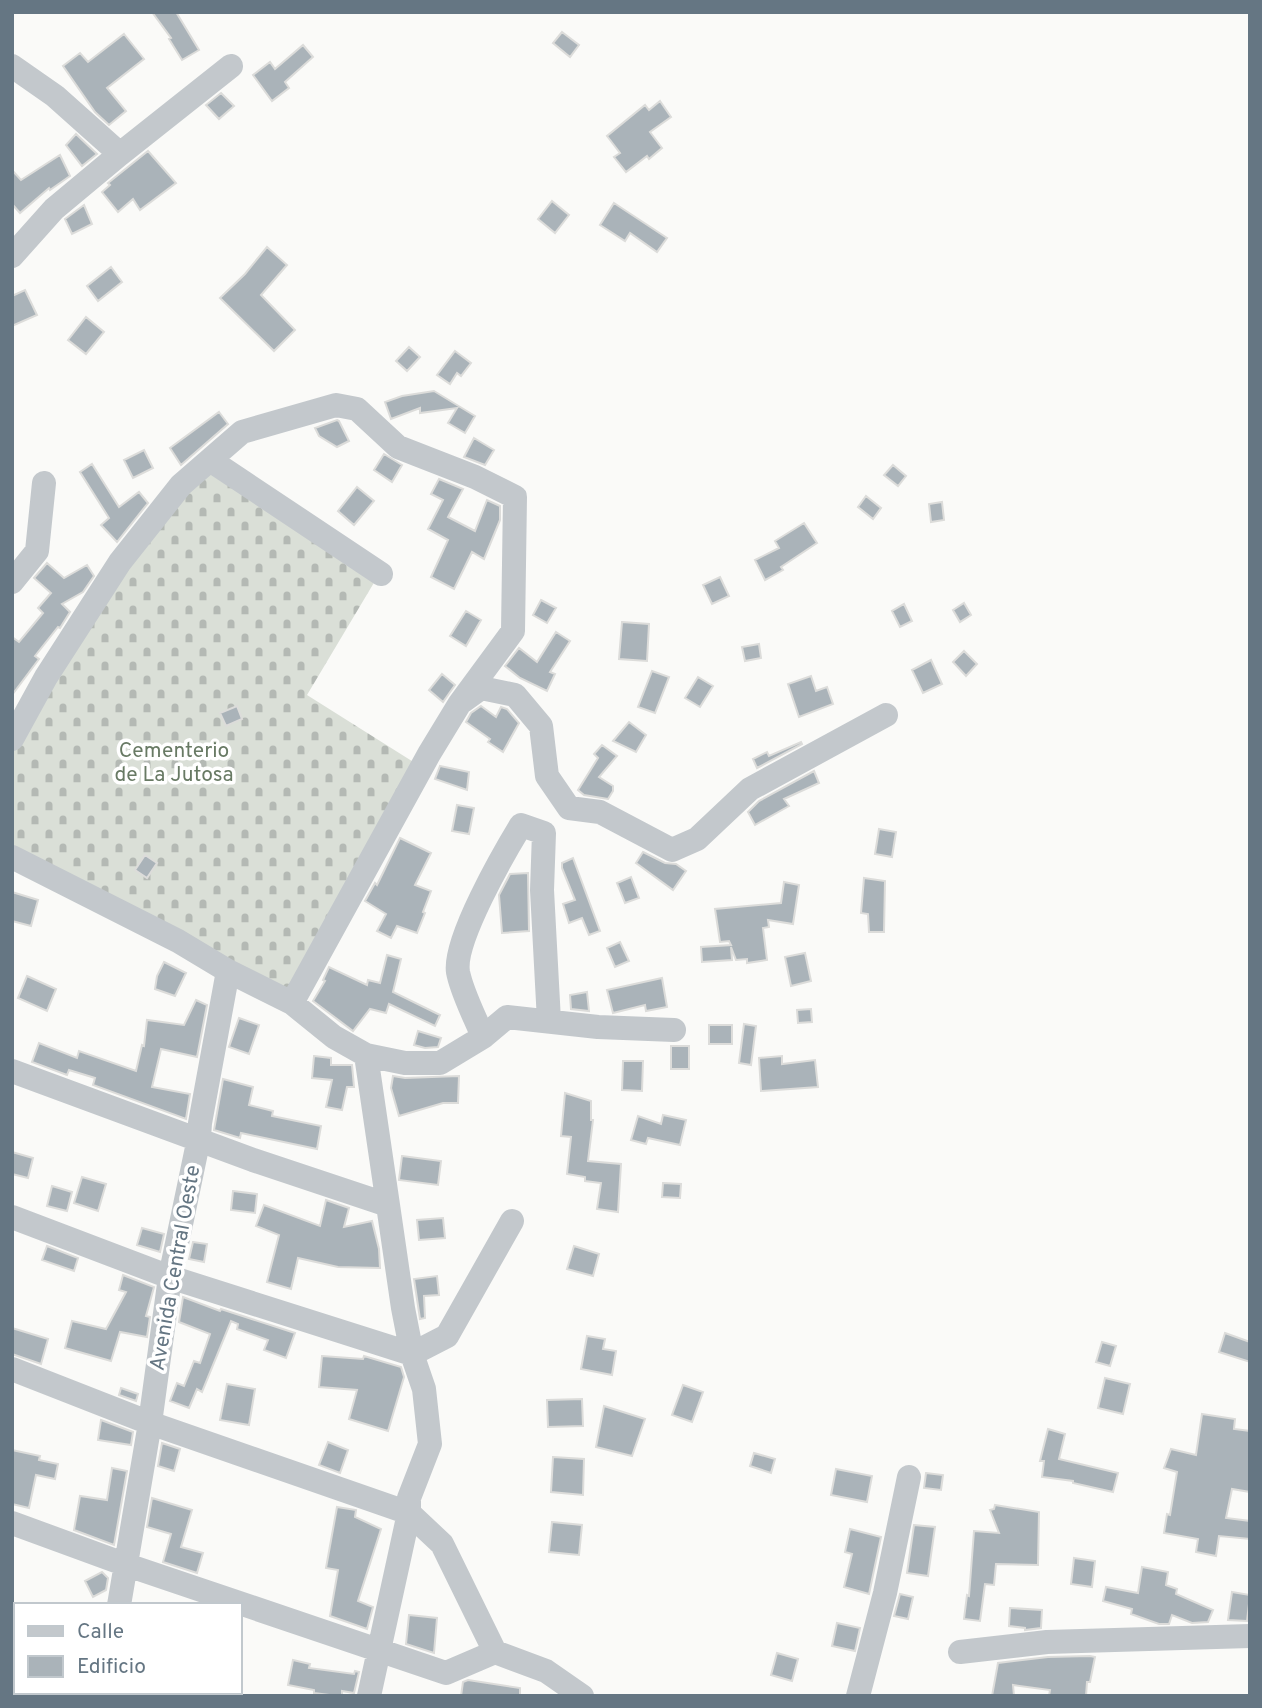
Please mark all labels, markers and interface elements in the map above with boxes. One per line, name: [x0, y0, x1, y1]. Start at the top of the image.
park label: Cementerio de La Jutosa: [115, 738, 233, 789]
street label: Avenida Central Oeste: [145, 1163, 207, 1373]
legend: [14, 1603, 242, 1694]
text: Calle: [77, 1619, 124, 1646]
text: Edificio: [77, 1654, 146, 1681]

